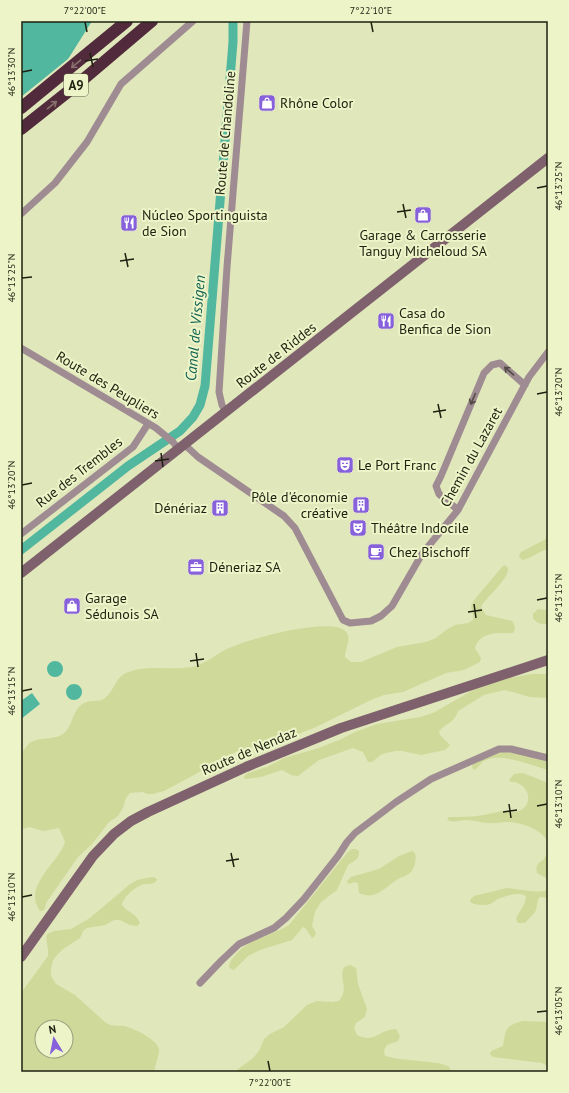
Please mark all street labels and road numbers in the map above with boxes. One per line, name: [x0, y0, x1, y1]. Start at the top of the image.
street label: Route de Chandoline: [211, 70, 239, 196]
road number: A9: [64, 74, 88, 96]
street label: Route de Riddes: [232, 318, 320, 392]
street label: Route des Peupliers: [53, 347, 163, 423]
street label: Chemin du Lazaret: [436, 404, 506, 510]
street label: Rue des Trembles: [32, 433, 126, 511]
street label: Route de Nendaz: [199, 723, 299, 779]

